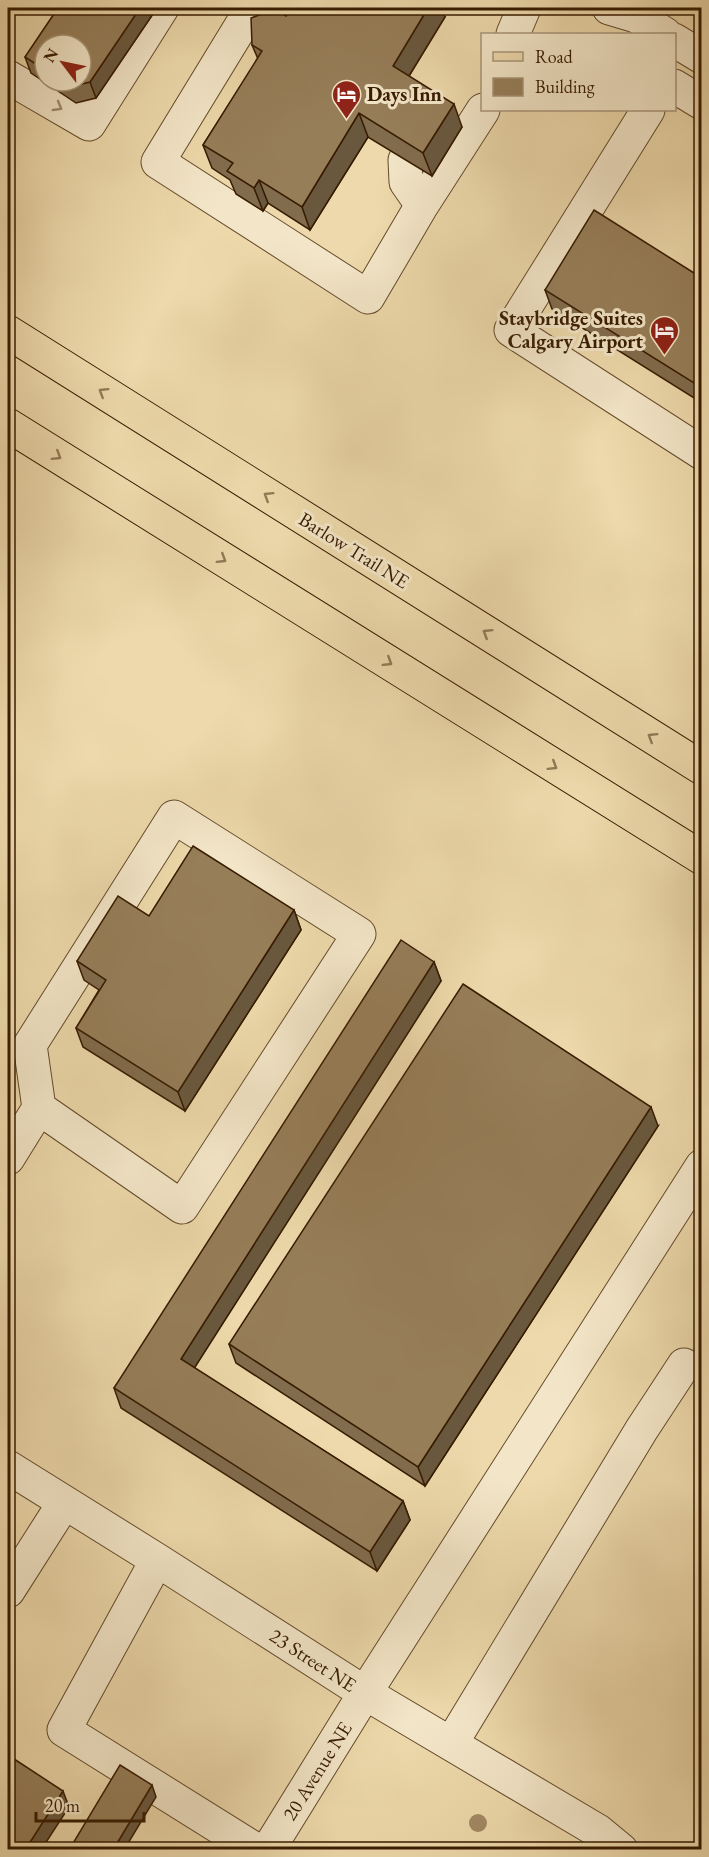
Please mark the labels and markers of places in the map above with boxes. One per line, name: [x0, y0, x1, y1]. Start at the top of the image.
hotel icon: Days Inn: [330, 78, 362, 120]
place label: Days Inn: [367, 81, 442, 107]
place label: Staybridge Suites Calgary Airport: [499, 305, 643, 354]
hotel icon: Staybridge Suites Calgary Airport: [648, 314, 680, 356]

